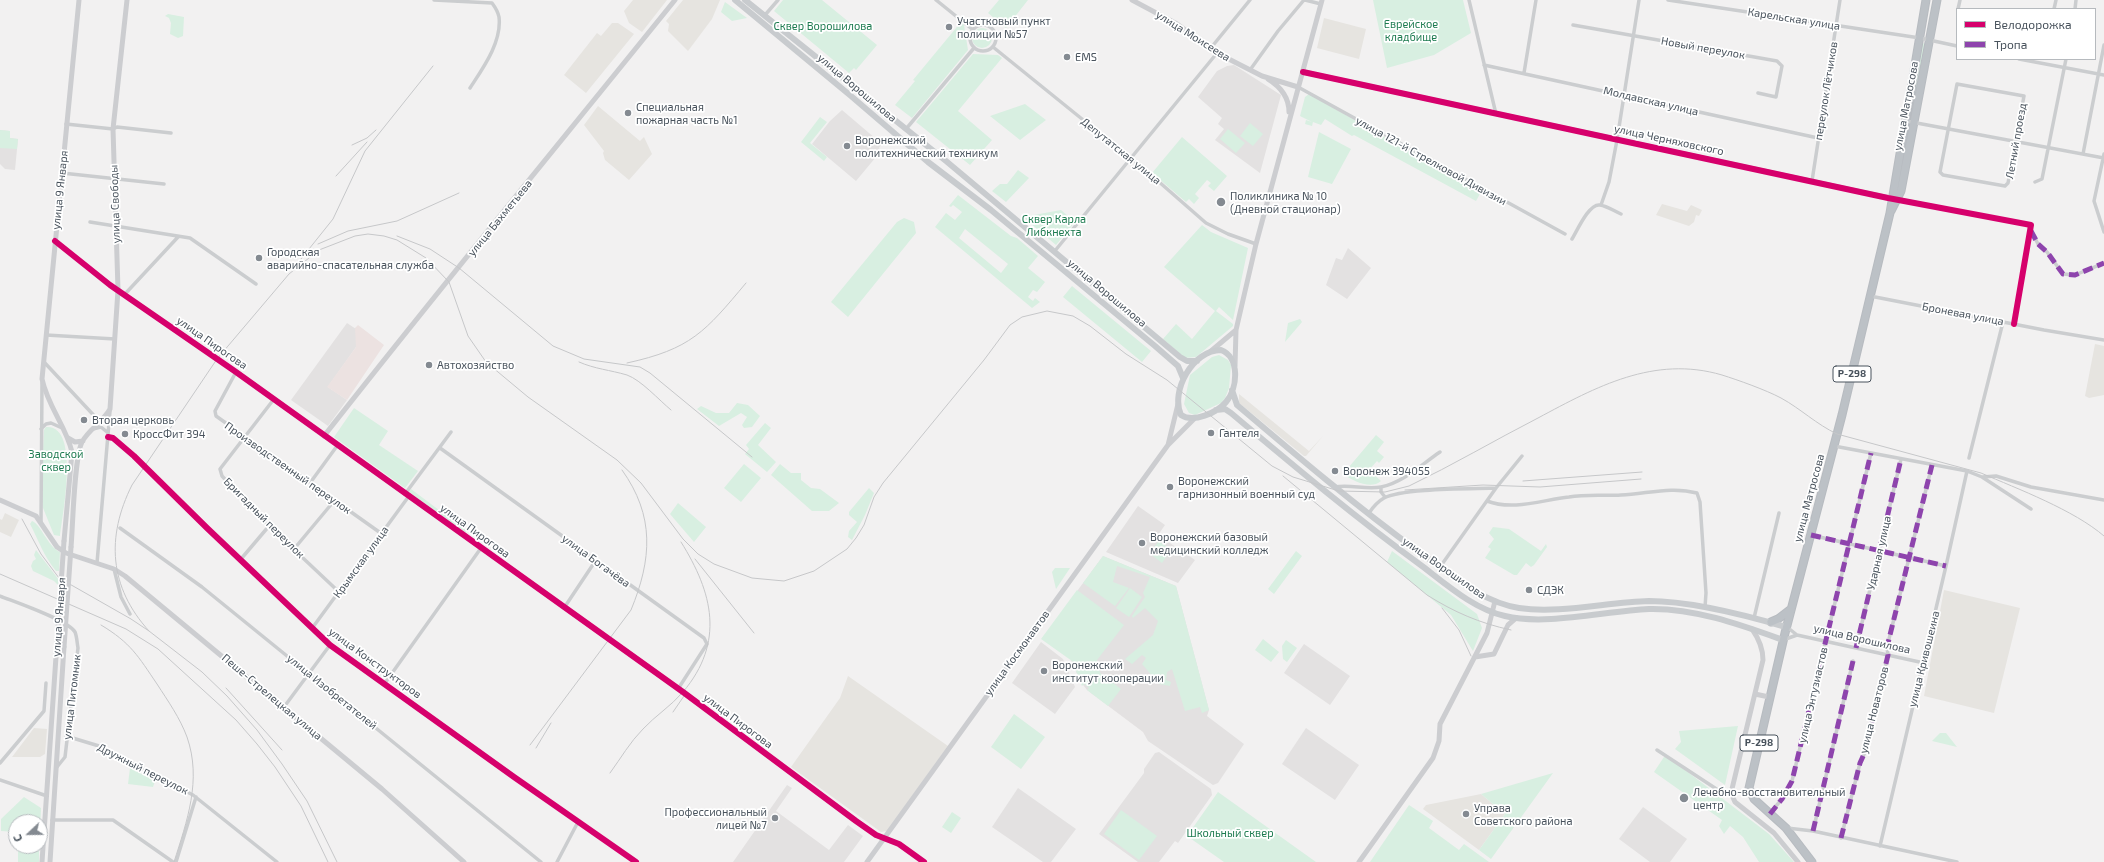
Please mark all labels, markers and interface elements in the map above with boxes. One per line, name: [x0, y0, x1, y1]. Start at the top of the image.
street label: Карельская улица: [1747, 5, 1841, 33]
street label: улица Моисеева: [1153, 8, 1233, 64]
legend: [1956, 8, 2096, 60]
place label: Участковый пункт полиции №57: [957, 14, 1051, 40]
park label: Еврейское кладбище: [1384, 17, 1438, 43]
text: Велодорожка: [1994, 17, 2072, 31]
park label: Сквер Ворошилова: [774, 19, 872, 33]
marker: Участковый пункт полиции №57: [944, 22, 954, 32]
street label: Новый переулок: [1660, 34, 1746, 62]
text: Тропа: [1994, 37, 2027, 51]
street label: переулок Лётчиков: [1812, 41, 1840, 141]
place label: EMS: [1075, 50, 1097, 64]
street label: улица Ворошилова: [815, 51, 899, 125]
marker: EMS: [1062, 52, 1072, 62]
street label: улица Матросова: [1891, 60, 1921, 152]
street label: Молдавская улица: [1602, 84, 1700, 118]
place label: Специальная пожарная часть №1: [636, 100, 738, 126]
street label: Летний проезд: [2003, 102, 2029, 180]
marker: Специальная пожарная часть №1: [623, 108, 633, 118]
street label: улица 121-й Стрелковой Дивизии: [1353, 114, 1509, 208]
street label: Депутатская улица: [1078, 115, 1164, 187]
street label: улица Черняховского: [1613, 122, 1725, 158]
place label: Воронежский политехнический техникум: [855, 133, 998, 159]
marker: Воронежский политехнический техникум: [842, 141, 852, 151]
street label: улица 9 Января: [49, 150, 71, 230]
street label: улица Свободы: [107, 164, 123, 244]
street label: улица Бахметьева: [465, 177, 535, 259]
place label: Поликлиника № 10 (Дневной стационар): [1230, 189, 1341, 215]
marker: Поликлиника № 10 (Дневной стационар): [1215, 196, 1227, 208]
park label: Сквер Карла Либкнехта: [1022, 212, 1086, 238]
place label: Городская аварийно-спасательная служба: [267, 245, 434, 271]
marker: Городская аварийно-спасательная служба: [254, 253, 264, 263]
street label: улица Ворошилова: [1065, 256, 1149, 330]
street label: Броневая улица: [1921, 300, 2005, 328]
street label: улица Пирогова: [174, 314, 250, 372]
place label: Автохозяйство: [437, 358, 514, 372]
marker: Автохозяйство: [424, 360, 434, 370]
road number: Р-298: [1833, 366, 1871, 382]
place label: Вторая церковь: [92, 413, 174, 427]
marker: Вторая церковь: [79, 415, 89, 425]
street label: Производственный переулок: [222, 419, 354, 517]
place label: Гантеля: [1219, 426, 1259, 440]
place label: КроссФит 394: [133, 427, 206, 441]
marker: Гантеля: [1206, 428, 1216, 438]
marker: КроссФит 394: [120, 429, 130, 439]
park label: Заводской сквер: [29, 447, 83, 473]
street label: улица Матросова: [1791, 452, 1827, 544]
place label: Воронеж 394055: [1343, 464, 1430, 478]
marker: Воронеж 394055: [1330, 466, 1340, 476]
place label: Воронежский гарнизонный военный суд: [1178, 474, 1315, 500]
street label: Бригадный переулок: [221, 475, 307, 561]
marker: Воронежский гарнизонный военный суд: [1165, 482, 1175, 492]
street label: улица Пирогова: [437, 501, 513, 561]
street label: Ударная улица: [1864, 515, 1894, 591]
street label: Крымская улица: [330, 523, 392, 601]
place label: Воронежский базовый медицинский колледж: [1150, 530, 1268, 556]
street label: улица Богачёва: [559, 532, 633, 590]
street label: улица Ворошилова: [1400, 534, 1488, 602]
marker: Воронежский базовый медицинский колледж: [1137, 538, 1147, 548]
street label: улица 9 Января: [50, 577, 68, 657]
place label: СДЭК: [1537, 583, 1564, 597]
marker: СДЭК: [1524, 585, 1534, 595]
street label: улица Космонавтов: [982, 608, 1052, 698]
street label: улица Кривошеина: [1906, 609, 1942, 709]
street label: улица Ворошилова: [1812, 621, 1912, 657]
street label: улица Конструкторов: [326, 625, 424, 701]
street label: улица Энтузиастов: [1796, 646, 1830, 744]
street label: Пеше-Стрелецкая улица: [219, 651, 325, 743]
street label: улица Изобретателей: [284, 652, 380, 732]
street label: улица Питомник: [60, 654, 84, 740]
place label: Воронежский институт кооперации: [1052, 658, 1164, 684]
street label: улица Новаторов: [1857, 665, 1891, 755]
marker: Воронежский институт кооперации: [1039, 666, 1049, 676]
street label: улица Пирогова: [701, 691, 775, 751]
road number: Р-298: [1740, 735, 1778, 751]
street label: Дружный переулок: [95, 740, 191, 798]
place label: Лечебно-восстановительный центр: [1693, 785, 1846, 811]
marker: Лечебно-восстановительный центр: [1678, 792, 1690, 804]
place label: Управа Советского района: [1474, 801, 1573, 827]
place label: Профессиональный лицей №7: [665, 805, 767, 831]
marker: Управа Советского района: [1461, 809, 1471, 819]
marker: Профессиональный лицей №7: [770, 813, 780, 823]
north arrow: [8, 814, 48, 854]
park label: Школьный сквер: [1186, 826, 1274, 840]
text: С: [10, 833, 25, 844]

